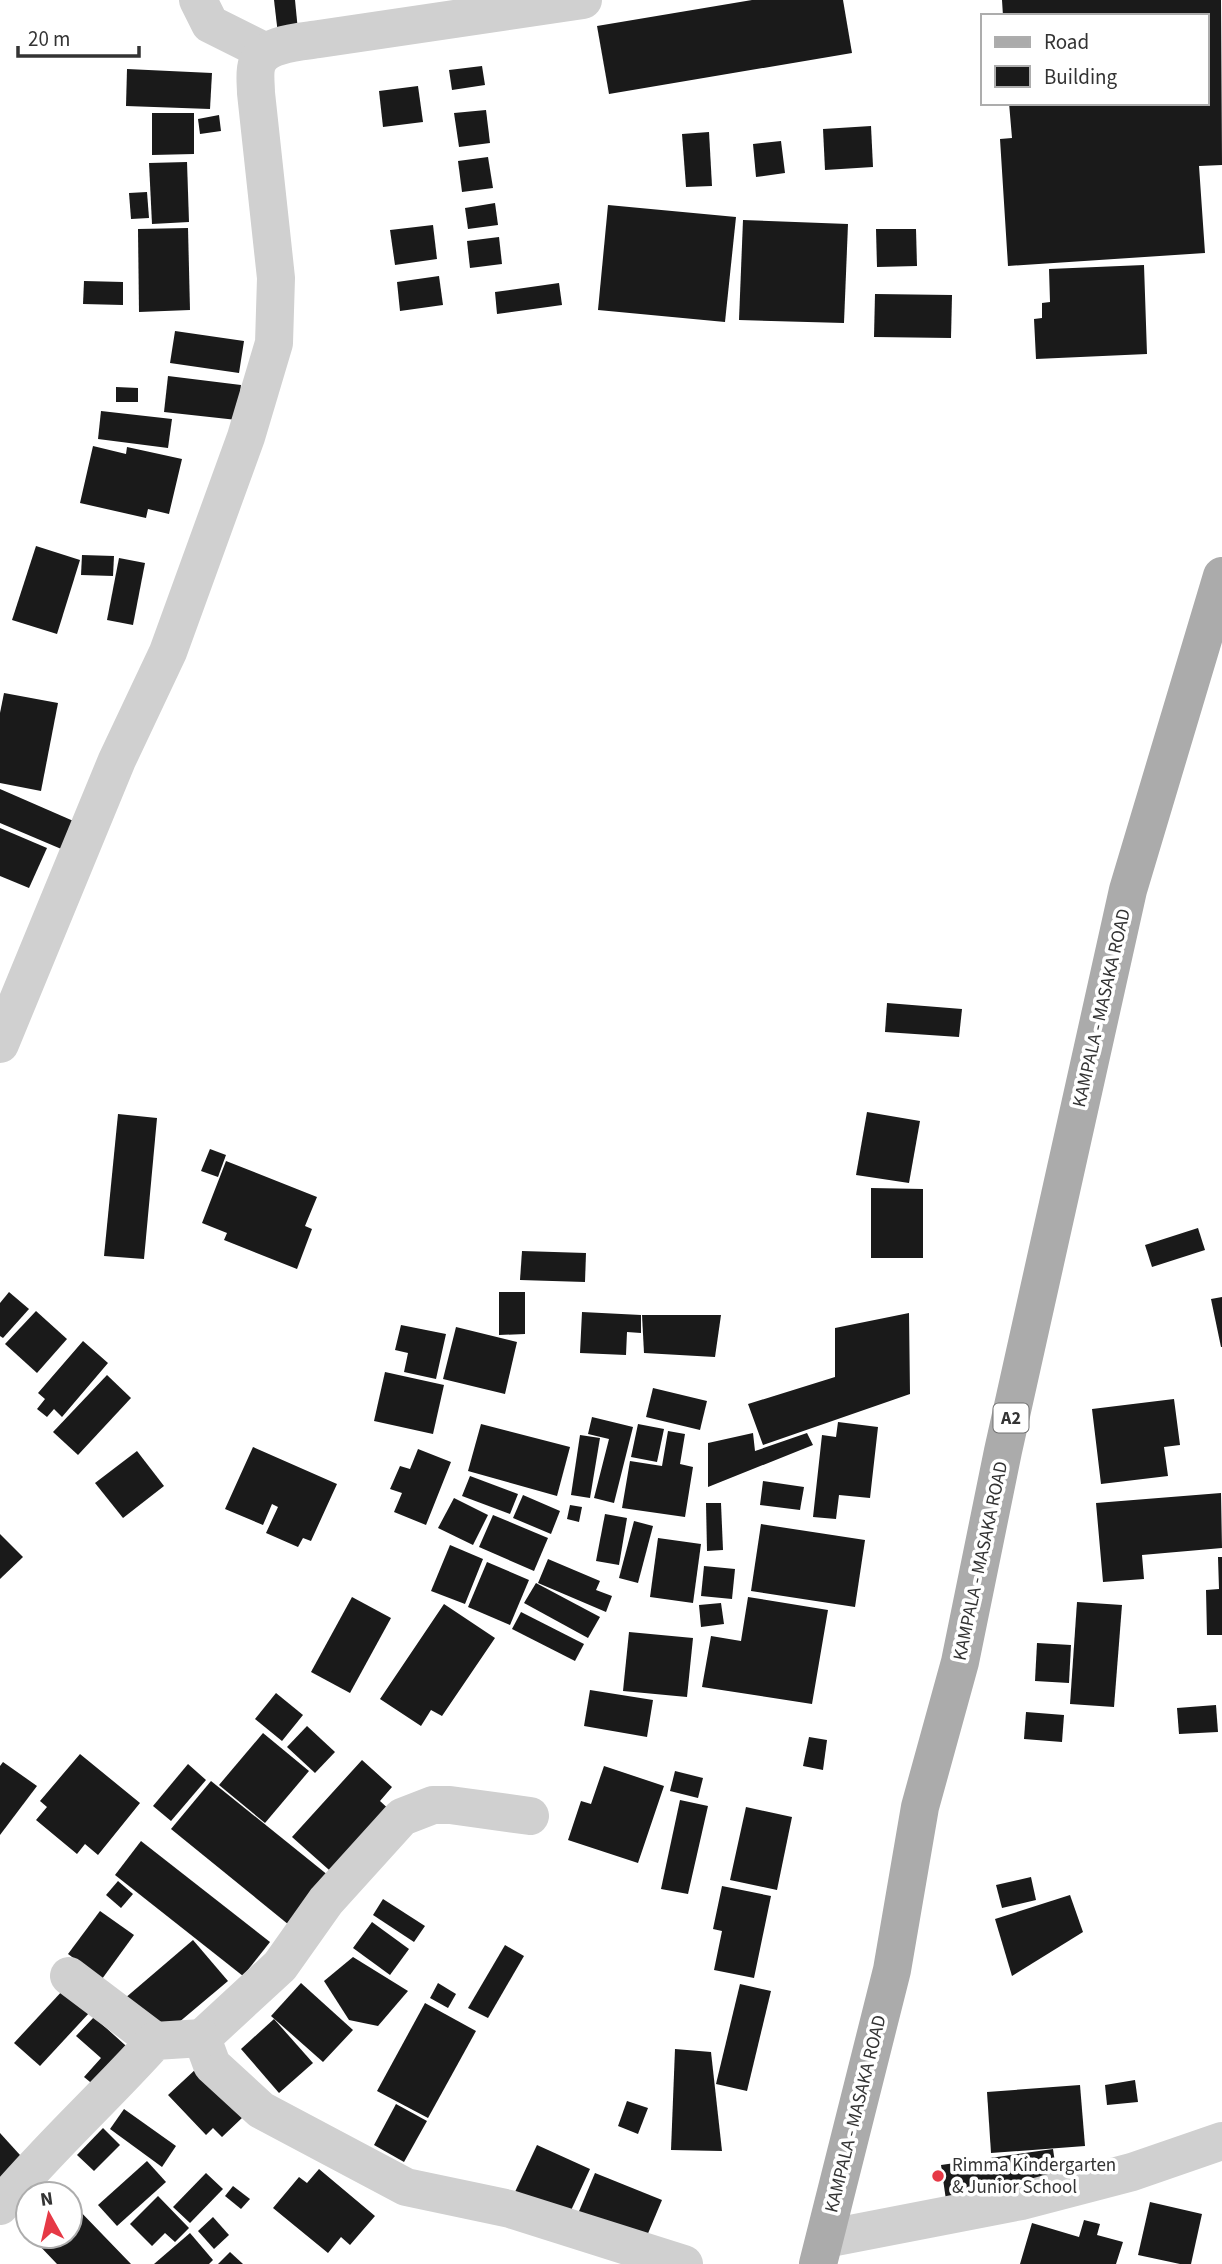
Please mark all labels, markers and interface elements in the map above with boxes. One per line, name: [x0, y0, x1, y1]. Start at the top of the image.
scale bar: [18, 14, 138, 58]
legend: [981, 14, 1208, 105]
text: 20 m: [28, 24, 70, 54]
text: Road: [1044, 27, 1089, 57]
text: Building: [1044, 62, 1118, 92]
street label: KAMPALA - MASAKA ROAD: [1066, 906, 1138, 1110]
road number: A2: [993, 1404, 1028, 1433]
street label: KAMPALA - MASAKA ROAD: [947, 1459, 1015, 1663]
street label: KAMPALA - MASAKA ROAD: [818, 2012, 894, 2216]
place label: Rimma Kindergarten & Junior School: [952, 2152, 1116, 2201]
marker: Rimma Kindergarten & Junior School: [930, 2168, 946, 2184]
north arrow: [14, 2180, 84, 2250]
text: N: [39, 2185, 55, 2214]

